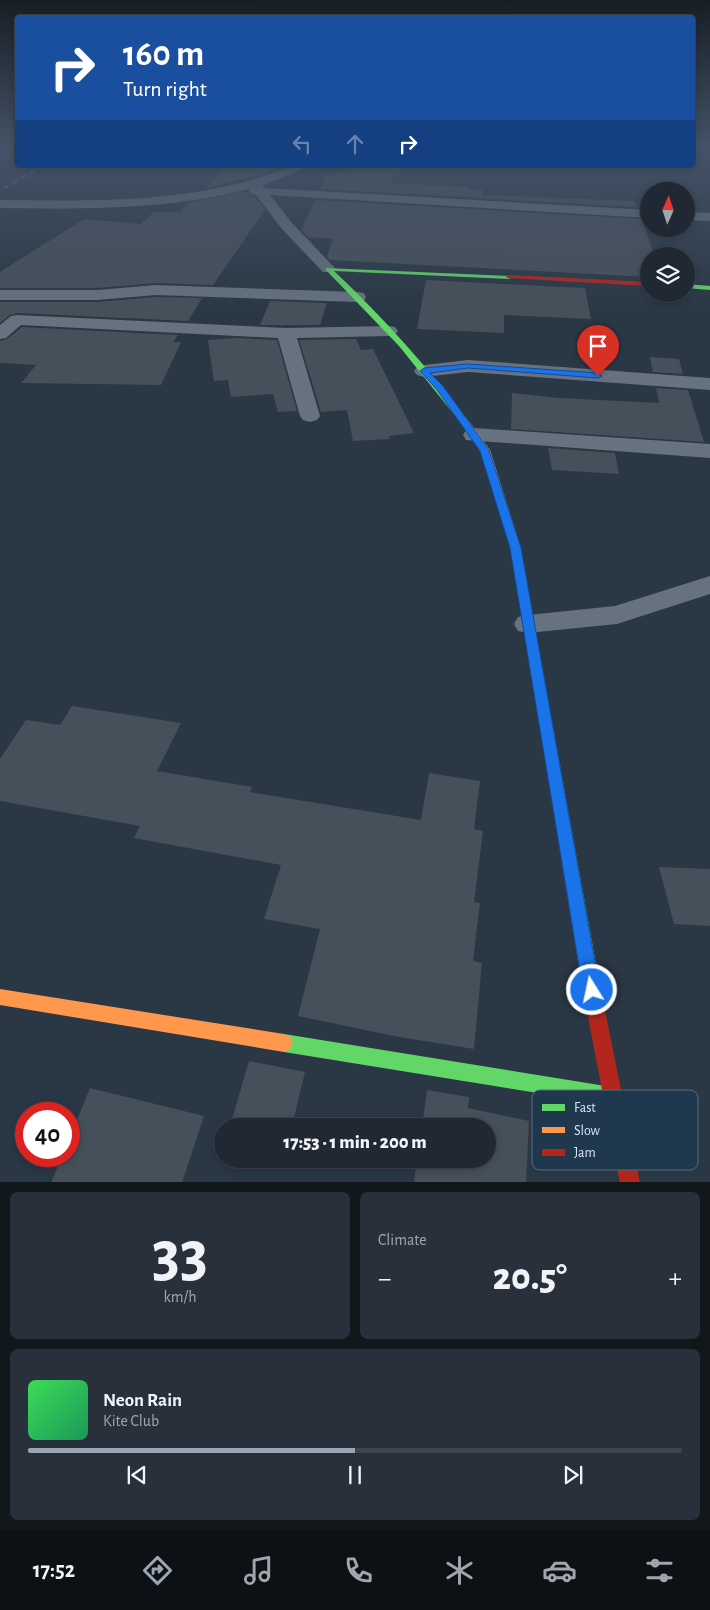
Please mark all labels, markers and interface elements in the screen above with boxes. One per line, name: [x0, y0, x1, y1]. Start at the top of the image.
icon: right: [40, 35, 105, 100]
text: 160 m: [123, 37, 204, 72]
text: Turn right: [123, 78, 207, 100]
icon: left: [288, 130, 316, 158]
icon: ahead: [341, 130, 369, 158]
icon: right: [394, 130, 422, 158]
north arrow: [640, 182, 695, 238]
map controls: [640, 182, 695, 302]
button: layers: [640, 247, 695, 302]
pin: [577, 325, 619, 376]
icon: arrive: [584, 332, 612, 360]
position arrow: [565, 963, 617, 1015]
legend: [532, 1090, 698, 1170]
text: Fast: [574, 1101, 596, 1115]
speed limit sign: 40: [15, 1102, 80, 1167]
text: Slow: [574, 1124, 601, 1138]
text: 17:53 · 1 min · 200 m: [283, 1133, 427, 1152]
text: Jam: [574, 1146, 596, 1160]
text: 33: [152, 1223, 208, 1288]
text: Climate: [378, 1232, 427, 1248]
text: 20.5°: [493, 1259, 567, 1297]
text: −: [378, 1265, 391, 1293]
text: +: [669, 1265, 682, 1293]
text: km/h: [163, 1289, 197, 1305]
text: Neon Rain: [103, 1391, 182, 1410]
text: Kite Club: [103, 1413, 159, 1429]
icon: previous: [123, 1461, 151, 1489]
icon: pause: [341, 1461, 369, 1489]
icon: next: [559, 1461, 587, 1489]
icon: directions: [140, 1553, 175, 1588]
icon: music: [241, 1553, 276, 1588]
icon: phone: [341, 1553, 376, 1588]
icon: climate: [442, 1553, 477, 1588]
icon: car: [542, 1553, 577, 1588]
icon: filters: [642, 1553, 677, 1588]
text: 17:52: [33, 1559, 75, 1581]

